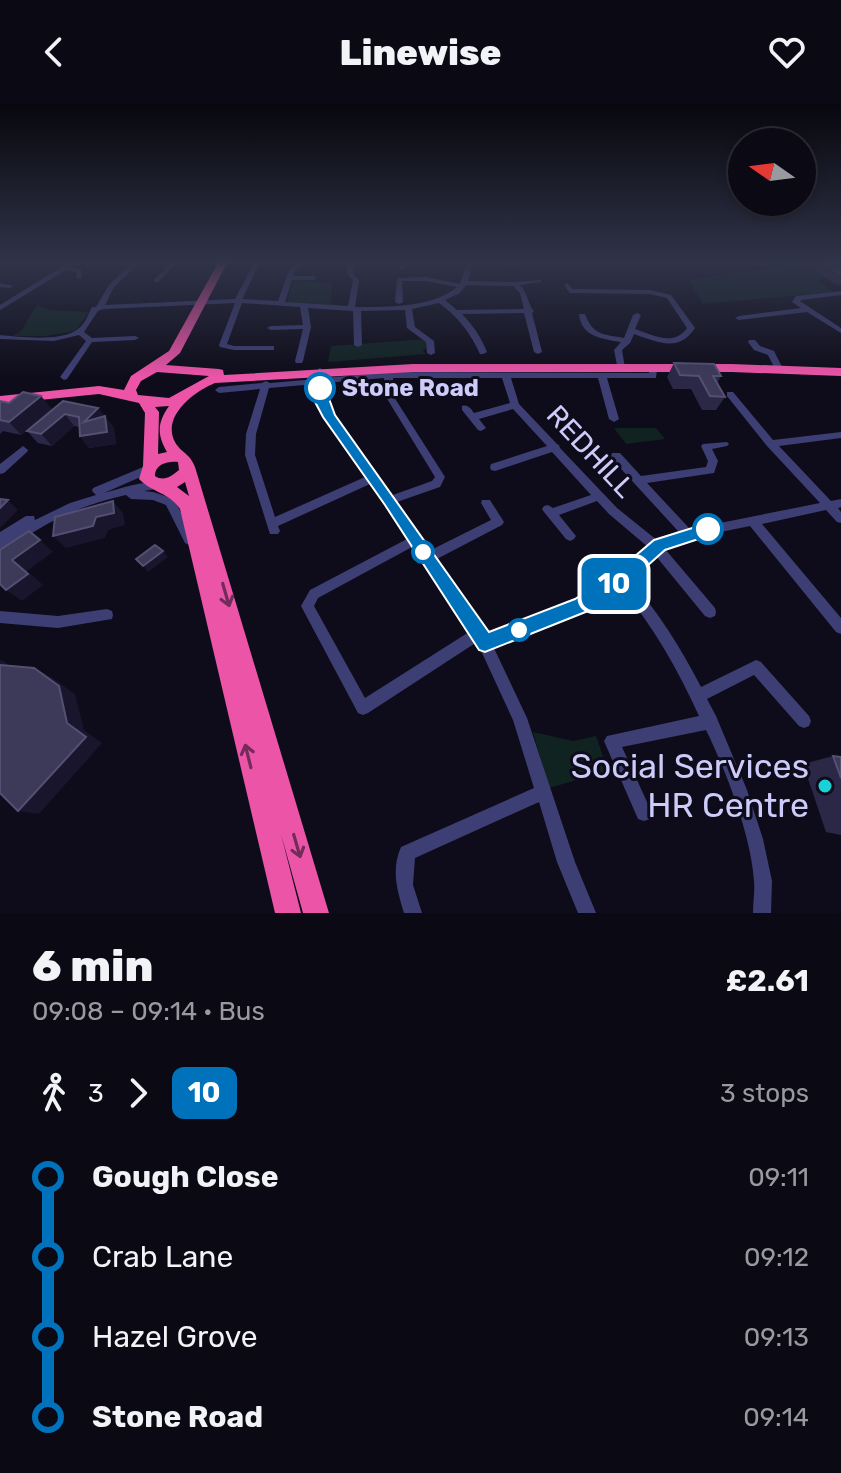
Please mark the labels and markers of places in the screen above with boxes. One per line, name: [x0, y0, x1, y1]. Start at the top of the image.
marker: Stone Road: [305, 373, 335, 403]
place label: Stone Road: [342, 374, 479, 402]
unlabelled marker: [693, 514, 723, 544]
unlabelled marker: [412, 541, 434, 563]
unlabelled marker: [508, 619, 530, 641]
place label: Social Services HR Centre: [571, 746, 809, 826]
marker: Social Services HR Centre: [816, 777, 834, 795]

